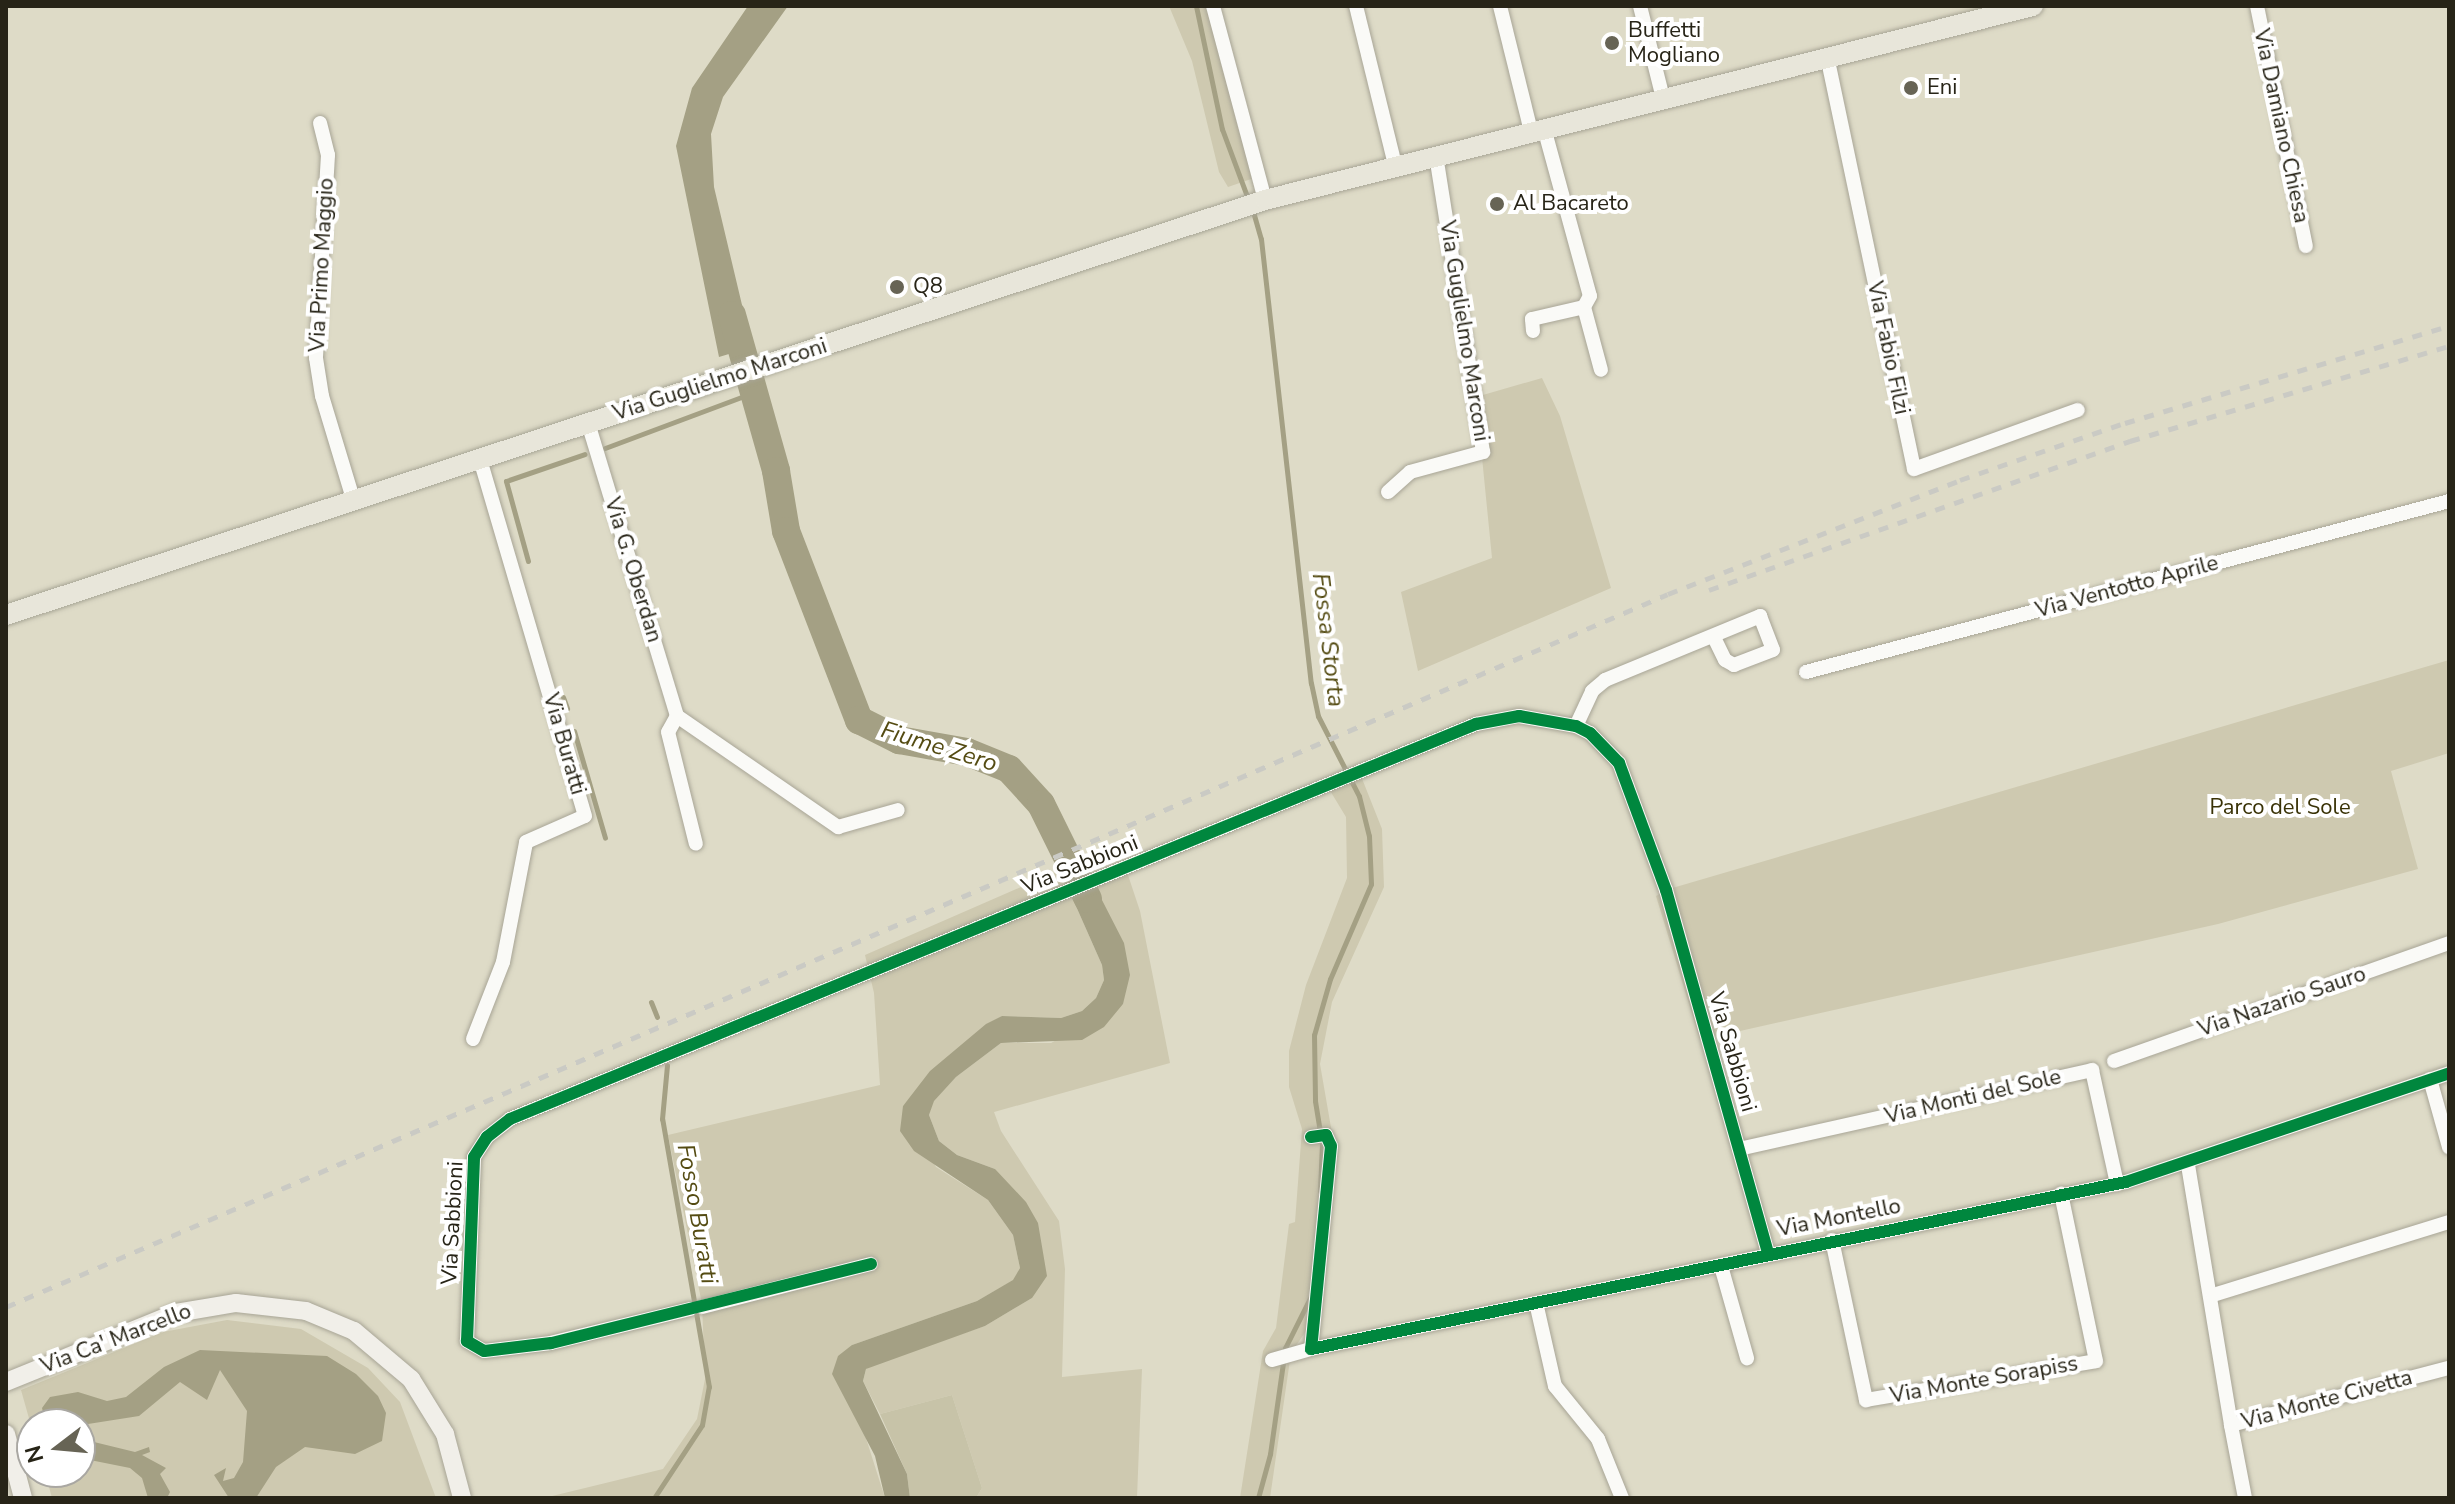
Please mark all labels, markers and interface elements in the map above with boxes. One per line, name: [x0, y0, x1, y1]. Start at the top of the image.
place label: Buffetti Mogliano: [1628, 17, 1720, 68]
street label: Via Damiano Chiesa: [2248, 26, 2314, 226]
marker: Buffetti Mogliano: [1603, 34, 1621, 52]
place label: Eni: [1927, 75, 1957, 101]
marker: Eni: [1902, 79, 1920, 97]
street label: Via Primo Maggio: [304, 177, 340, 353]
place label: Al Bacareto: [1513, 191, 1629, 217]
marker: Al Bacareto: [1488, 195, 1506, 213]
street label: Via Guglielmo Marconi: [1433, 219, 1495, 443]
place label: Q8: [913, 274, 943, 300]
marker: Q8: [888, 278, 906, 296]
street label: Via Fabio Filzi: [1861, 279, 1915, 417]
street label: Via Guglielmo Marconi: [610, 333, 830, 427]
street label: Via G. Oberdan: [598, 494, 668, 646]
street label: Via Ventotto Aprile: [2033, 550, 2221, 624]
water label: Fossa Storta: [1305, 571, 1351, 709]
street label: Via Buratti: [537, 690, 591, 798]
water label: Fiume Zero: [877, 716, 1001, 778]
park label: Parco del Sole: [2209, 795, 2351, 821]
street label: Via Sabbioni: [1018, 830, 1142, 900]
street label: Via Nazario Sauro: [2195, 961, 2369, 1043]
street label: Via Sabbioni: [1702, 989, 1762, 1115]
street label: Via Monti del Sole: [1882, 1064, 2064, 1130]
water label: Fosso Buratti: [671, 1142, 723, 1286]
street label: Via Sabbioni: [437, 1161, 469, 1285]
street label: Via Montello: [1775, 1193, 1903, 1243]
street label: Via Ca' Marcello: [37, 1298, 195, 1380]
street label: Via Monte Sorapiss: [1888, 1350, 2080, 1410]
street label: Via Monte Civetta: [2239, 1365, 2415, 1435]
north arrow: [16, 1408, 96, 1488]
text: N: [18, 1442, 52, 1466]

